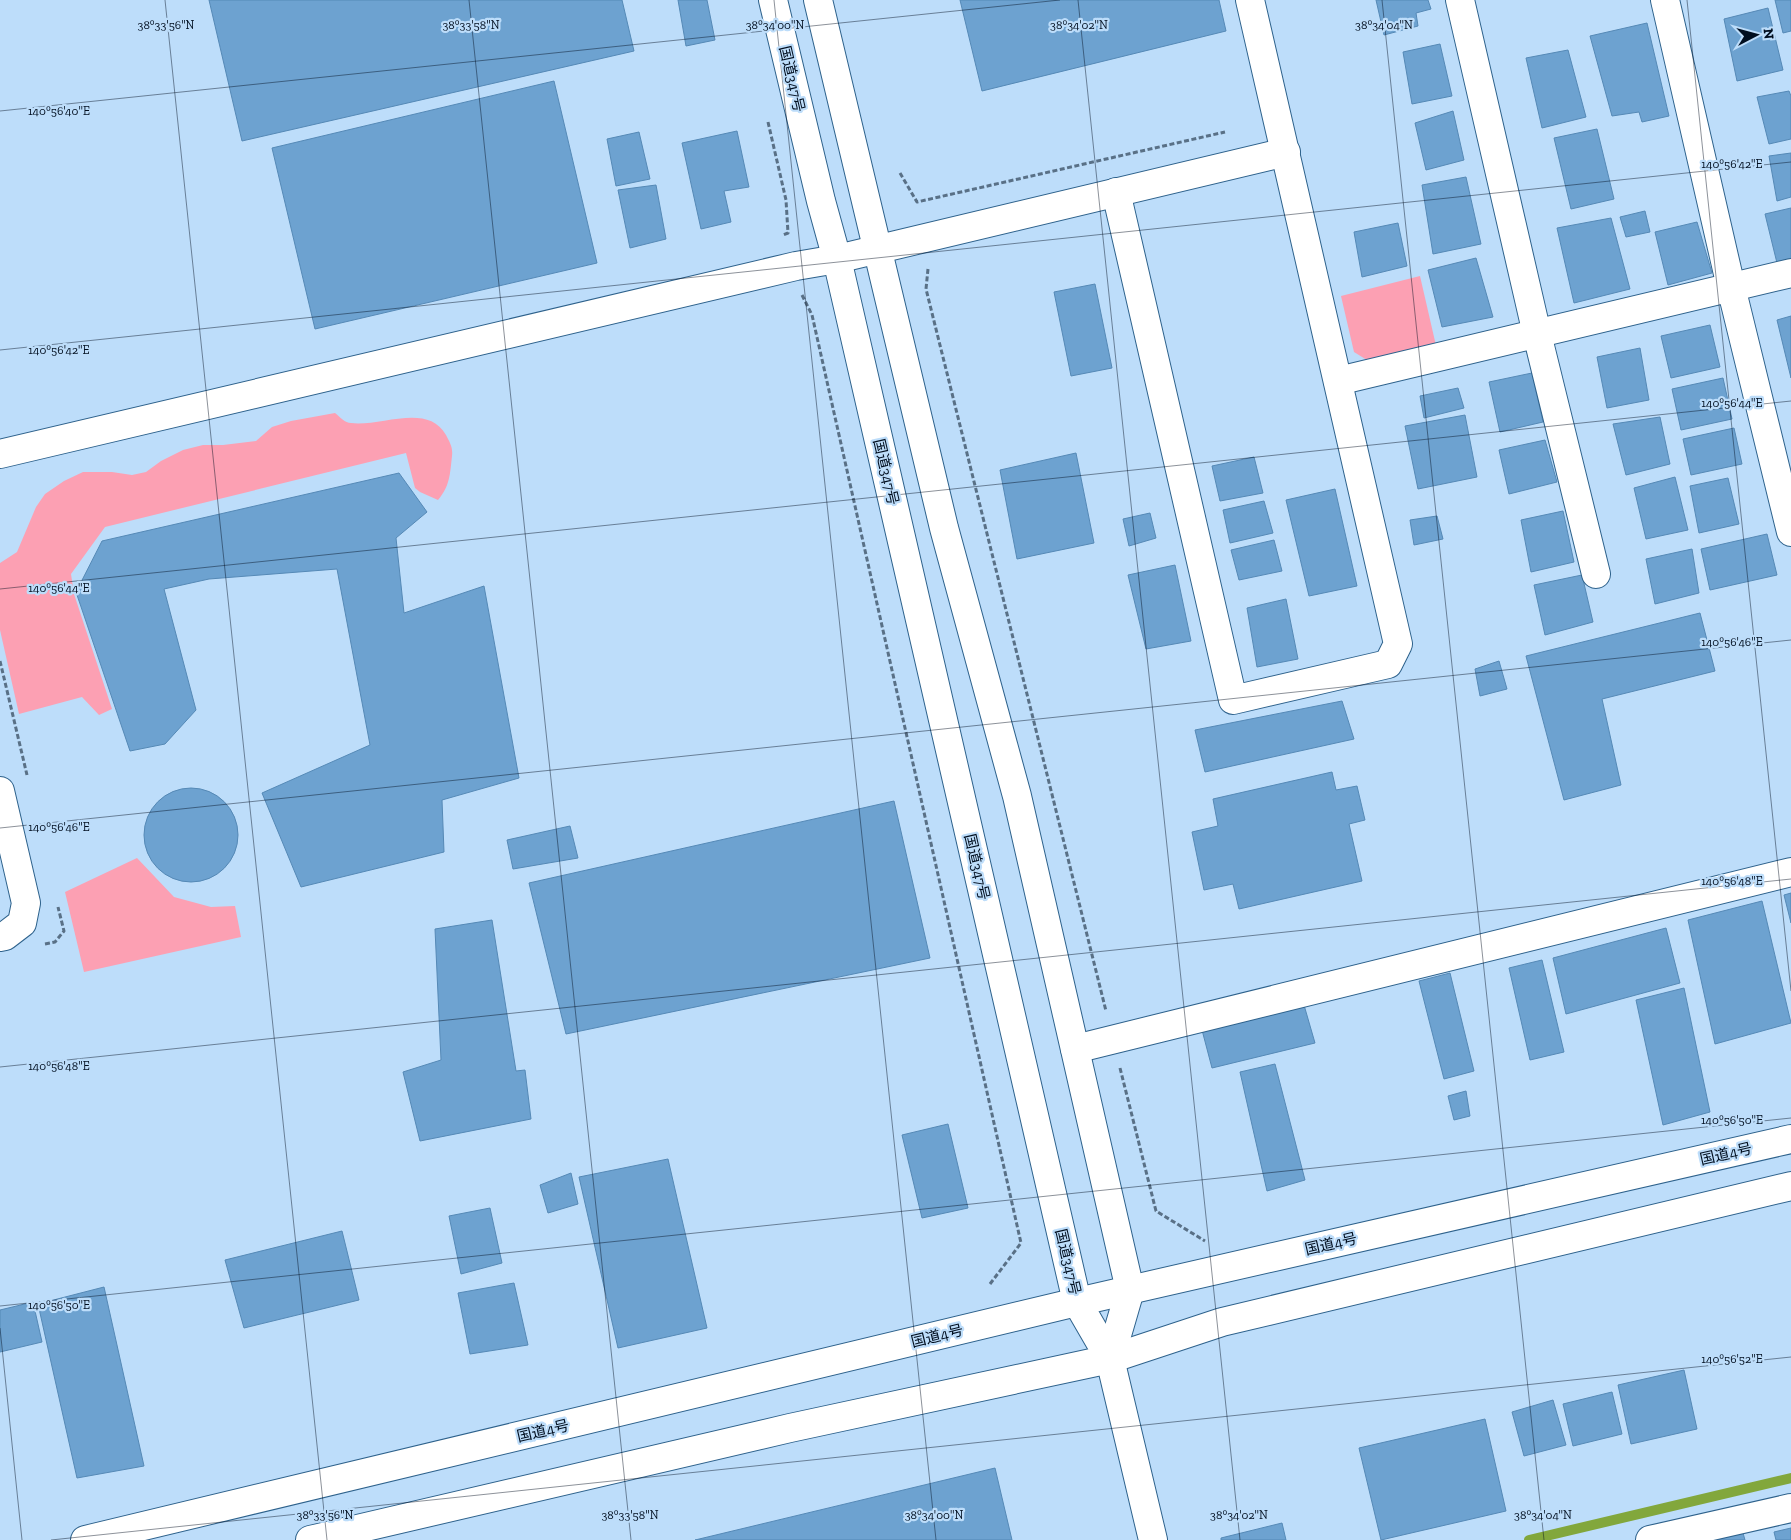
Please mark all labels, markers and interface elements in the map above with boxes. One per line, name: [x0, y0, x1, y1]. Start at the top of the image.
north arrow: [1731, 10, 1781, 60]
text: 38°33'56"N: [138, 18, 195, 32]
text: 38°33'58"N: [442, 18, 500, 32]
text: 38°34'00"N: [746, 18, 804, 32]
text: 38°34'02"N: [1050, 18, 1108, 32]
text: 38°34'04"N: [1355, 18, 1413, 32]
text: N: [1759, 28, 1777, 40]
street label: 国道347号: [776, 44, 808, 114]
text: 140°56'40"E: [28, 104, 90, 118]
text: 140°56'42"E: [1701, 157, 1763, 171]
text: 140°56'42"E: [28, 343, 90, 357]
text: 140°56'44"E: [1701, 396, 1763, 410]
street label: 国道347号: [870, 437, 902, 507]
text: 140°56'44"E: [28, 581, 90, 595]
text: 140°56'46"E: [1701, 635, 1763, 649]
text: 140°56'46"E: [28, 820, 90, 834]
street label: 国道347号: [961, 832, 993, 902]
text: 140°56'48"E: [1701, 874, 1763, 888]
text: 140°56'48"E: [28, 1059, 90, 1073]
text: 140°56'50"E: [1701, 1113, 1763, 1127]
street label: 国道4号: [1698, 1139, 1754, 1169]
street label: 国道347号: [1052, 1227, 1084, 1297]
street label: 国道4号: [1303, 1229, 1359, 1259]
text: 140°56'50"E: [28, 1298, 90, 1312]
street label: 国道4号: [909, 1321, 965, 1351]
text: 140°56'52"E: [1701, 1352, 1763, 1366]
street label: 国道4号: [515, 1416, 571, 1446]
text: 38°33'56"N: [297, 1508, 354, 1522]
text: 38°33'58"N: [601, 1508, 659, 1522]
text: 38°34'00"N: [905, 1508, 963, 1522]
text: 38°34'02"N: [1210, 1508, 1268, 1522]
text: 38°34'04"N: [1514, 1508, 1572, 1522]

